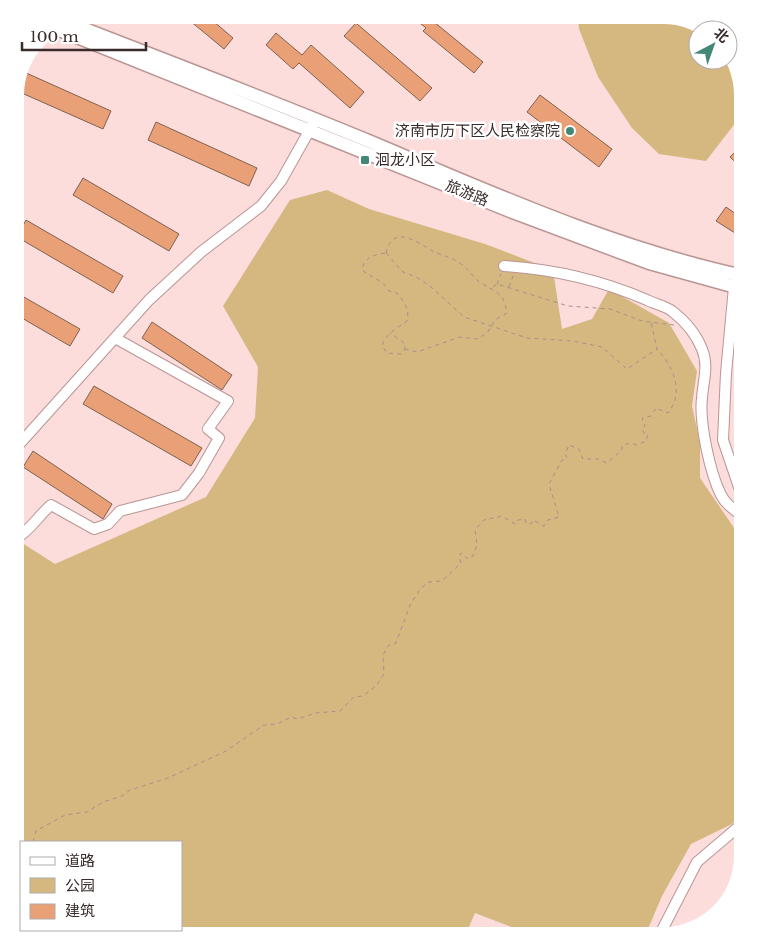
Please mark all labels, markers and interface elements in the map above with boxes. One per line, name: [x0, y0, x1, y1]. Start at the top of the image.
scale bar: [22, 20, 146, 52]
north arrow: [688, 20, 738, 70]
text: 北: [710, 24, 733, 47]
text: 100 m: [30, 27, 79, 46]
place label: 济南市历下区人民检察院: [395, 121, 560, 140]
marker: 济南市历下区人民检察院: [564, 125, 576, 137]
place label: 洄龙小区: [375, 150, 435, 169]
marker: 洄龙小区: [359, 154, 371, 166]
street label: 旅游路: [443, 175, 492, 210]
legend: [20, 841, 182, 931]
text: 道路: [65, 851, 95, 870]
text: 公园: [65, 876, 95, 895]
text: 建筑: [65, 901, 95, 920]

